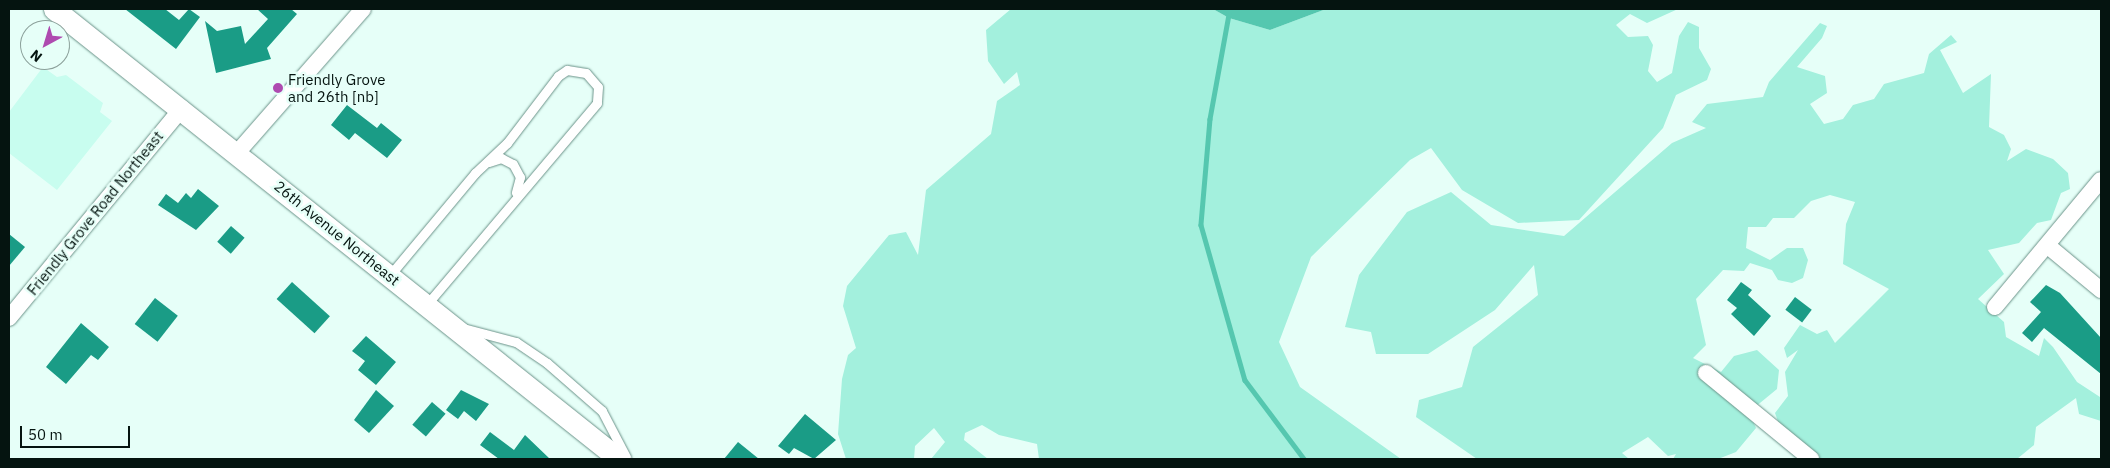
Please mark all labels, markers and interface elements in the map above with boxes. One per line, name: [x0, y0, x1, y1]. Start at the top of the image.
north arrow: [20, 20, 70, 70]
text: N: [27, 46, 46, 66]
place label: Friendly Grove and 26th [nb]: [288, 70, 385, 105]
marker: Friendly Grove and 26th [nb]: [272, 82, 284, 94]
street label: Friendly Grove Road Northeast: [23, 127, 167, 299]
street label: 26th Avenue Northeast: [271, 177, 403, 289]
scale bar: [22, 416, 132, 448]
text: 50 m: [28, 425, 63, 444]

